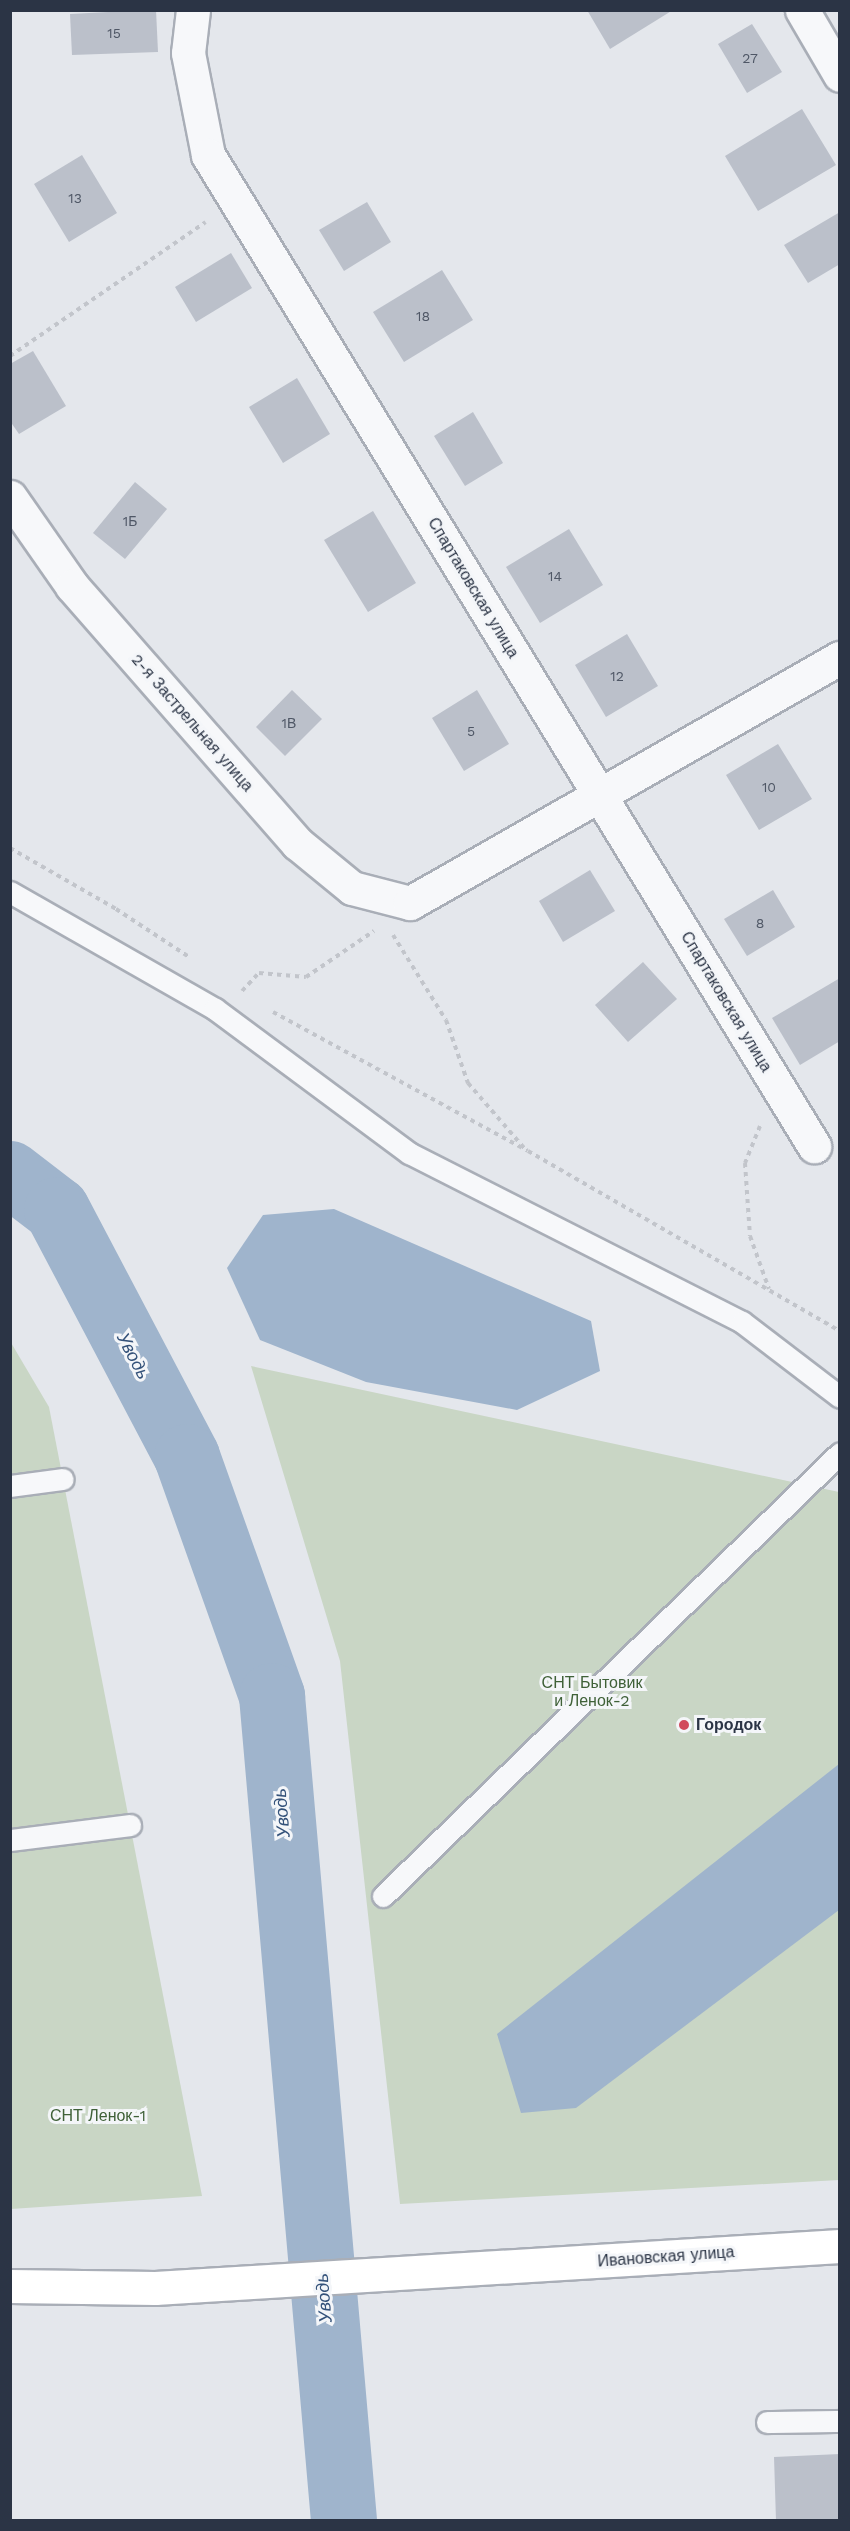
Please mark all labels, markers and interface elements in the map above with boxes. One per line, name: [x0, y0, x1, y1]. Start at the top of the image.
house number: 15: [107, 25, 121, 41]
house number: 27: [742, 50, 758, 66]
house number: 13: [68, 190, 82, 206]
house number: 18: [416, 308, 430, 324]
house number: 1Б: [123, 513, 137, 529]
street label: Спартаковская улица: [423, 514, 523, 662]
house number: 14: [548, 568, 562, 584]
street label: 2-я Застрельная улица: [127, 650, 257, 796]
house number: 12: [610, 668, 624, 684]
house number: 1В: [282, 715, 296, 731]
house number: 5: [467, 723, 475, 739]
house number: 10: [762, 779, 776, 795]
house number: 8: [756, 915, 764, 931]
street label: Спартаковская улица: [676, 928, 776, 1076]
water label: Уводь: [112, 1329, 154, 1383]
park label: СНТ Бытовик и Ленок-2: [542, 1673, 642, 1711]
place label: Городок: [696, 1715, 761, 1735]
marker: Городок: [677, 1718, 691, 1732]
water label: Уводь: [269, 1787, 295, 1839]
park label: СНТ Ленок-1: [50, 2106, 146, 2126]
street label: Ивановская улица: [597, 2243, 735, 2271]
water label: Уводь: [311, 2272, 337, 2324]

